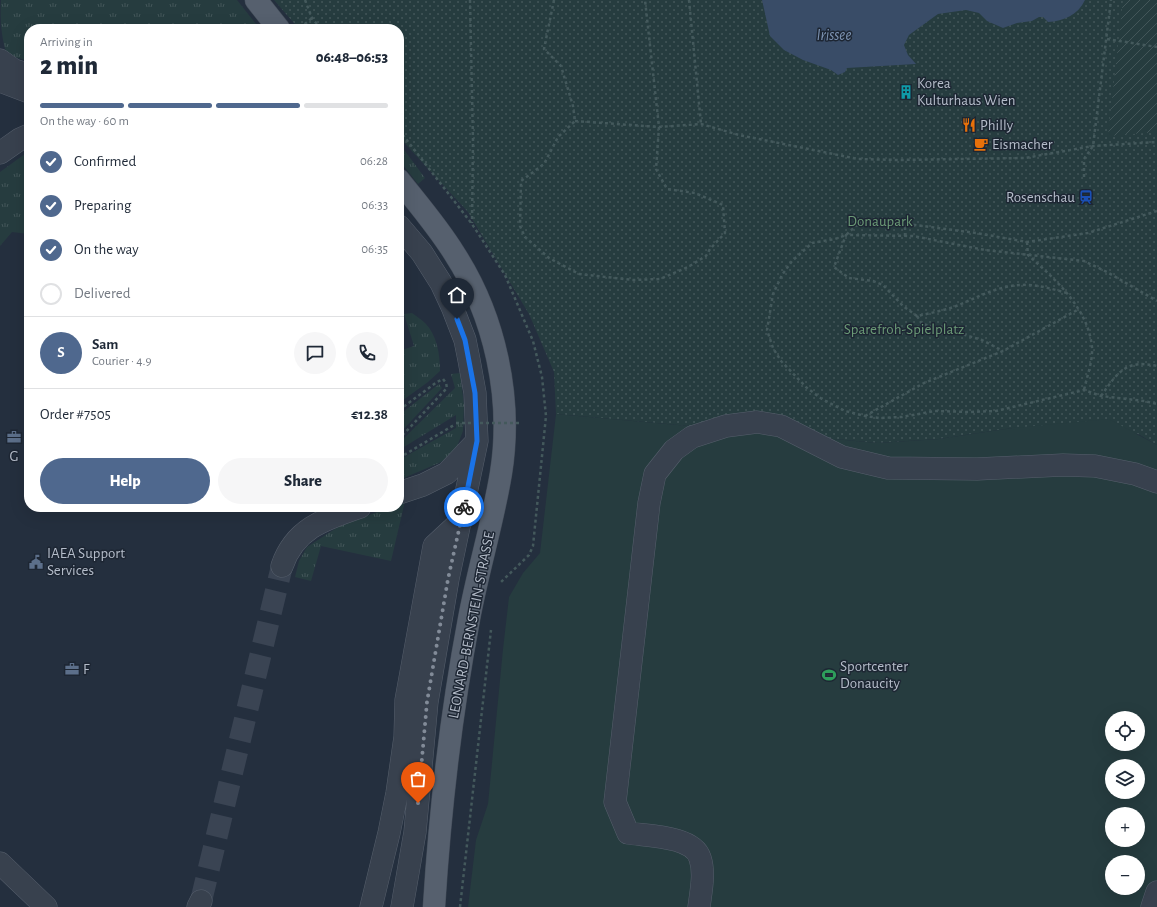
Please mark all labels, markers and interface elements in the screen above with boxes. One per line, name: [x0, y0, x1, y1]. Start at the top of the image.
water label: Irissee: [817, 27, 851, 43]
text: Arriving in: [40, 36, 93, 49]
text: 06:48–06:53: [316, 50, 388, 65]
text: 2 min: [40, 53, 98, 79]
place label: Korea Kulturhaus Wien: [917, 76, 1016, 108]
building icon: Korea Kulturhaus Wien: [898, 84, 914, 100]
text: On the way · 60 m: [40, 115, 129, 128]
restaurant icon: Philly: [961, 117, 977, 133]
place label: Philly: [980, 118, 1014, 133]
cafe icon: Eismacher: [973, 136, 989, 152]
place label: Eismacher: [992, 137, 1053, 152]
icon: check: [40, 151, 62, 173]
text: Confirmed: [74, 154, 136, 169]
text: 06:28: [360, 155, 388, 168]
station icon: Rosenschau: [1078, 189, 1094, 205]
place label: Rosenschau: [1006, 190, 1075, 205]
icon: check: [40, 195, 62, 217]
text: Preparing: [74, 198, 131, 213]
text: 06:33: [361, 199, 388, 212]
park label: Donaupark: [847, 214, 913, 229]
icon: check: [40, 239, 62, 261]
text: On the way: [74, 242, 139, 257]
text: 06:35: [361, 243, 388, 256]
pin: [440, 278, 474, 319]
icon: home: [446, 284, 468, 306]
text: Delivered: [74, 286, 131, 301]
park label: Sparefroh-Spielplatz: [844, 322, 964, 337]
button: chat: [294, 332, 336, 374]
button: phone: [346, 332, 388, 374]
text: Sam: [92, 337, 118, 352]
text: S: [57, 345, 65, 360]
text: Courier · 4.9: [92, 355, 152, 368]
text: Order #7505: [40, 407, 111, 422]
text: €12.38: [351, 407, 388, 422]
office icon: G: [6, 429, 22, 445]
place label: G: [9, 449, 19, 464]
button: Help: [40, 458, 210, 504]
button: Share: [218, 458, 388, 504]
courier: [444, 487, 484, 527]
icon: bike: [453, 496, 475, 518]
street label: LEONARD-BERNSTEIN-STRASSE: [446, 530, 497, 720]
place label: IAEA Support Services: [47, 546, 125, 578]
public building icon: IAEA Support Services: [28, 554, 44, 570]
place label: Sportcenter Donaucity: [840, 659, 908, 691]
office icon: F: [64, 661, 80, 677]
place label: F: [83, 662, 90, 677]
sports icon: Sportcenter Donaucity: [821, 667, 837, 683]
map controls: [1105, 711, 1145, 895]
button: locate: [1105, 711, 1145, 751]
button: layers: [1105, 759, 1145, 799]
pin: [401, 762, 435, 803]
icon: bag: [407, 768, 429, 790]
button: +: [1105, 807, 1145, 847]
button: −: [1105, 855, 1145, 895]

